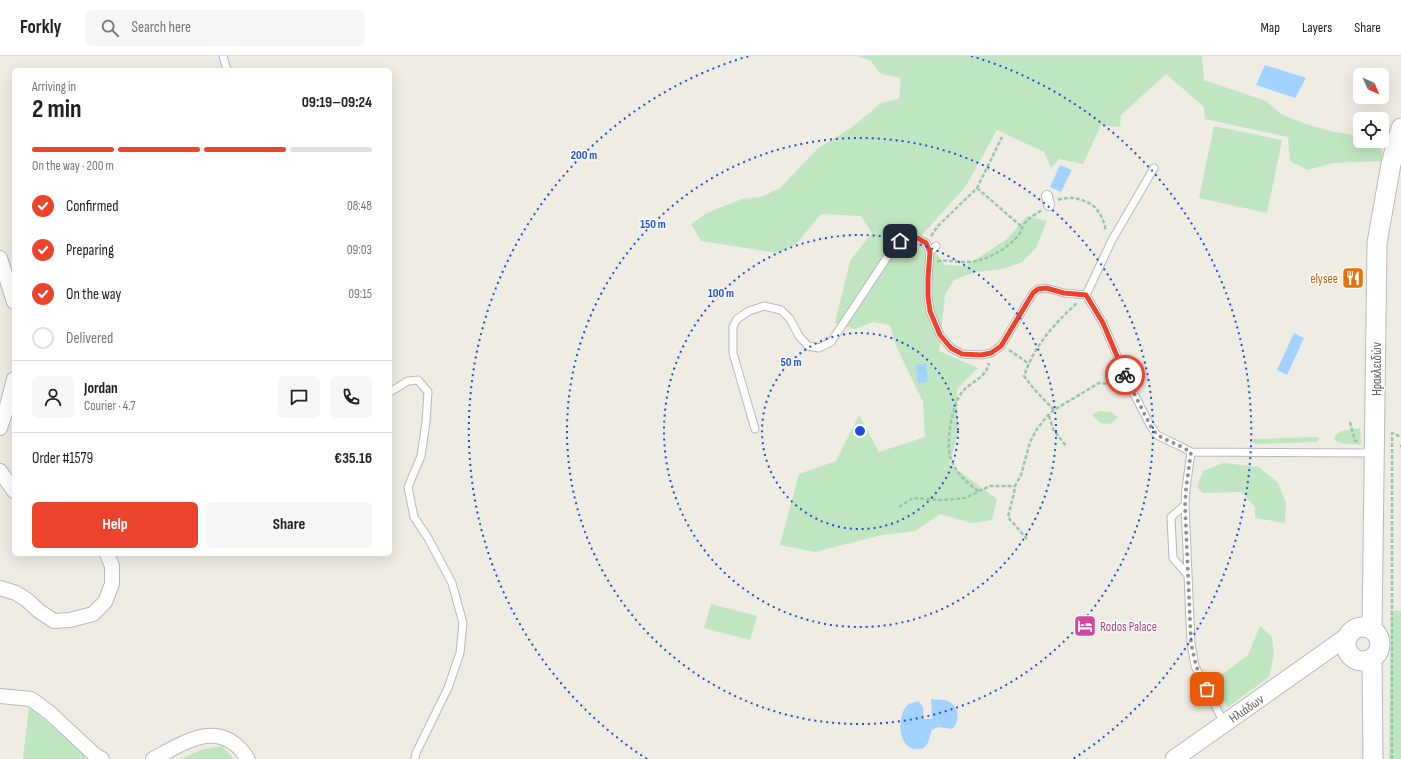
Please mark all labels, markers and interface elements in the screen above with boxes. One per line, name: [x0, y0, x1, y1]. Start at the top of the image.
search box: [85, 10, 365, 46]
text: Forkly: [20, 16, 61, 39]
icon: search: [99, 17, 121, 39]
text: Search here: [131, 18, 191, 37]
text: Map: [1260, 19, 1280, 36]
text: Layers: [1302, 19, 1332, 36]
text: Share: [1354, 19, 1381, 36]
north arrow: [1353, 68, 1389, 104]
map controls: [1353, 68, 1389, 148]
text: Arriving in: [32, 79, 76, 95]
text: 09:19–09:24: [302, 93, 372, 112]
text: 2 min: [32, 94, 82, 125]
button: locate: [1353, 112, 1389, 148]
text: 200 m: [571, 148, 597, 163]
text: On the way · 200 m: [32, 158, 114, 174]
icon: check: [32, 195, 54, 217]
text: Confirmed: [66, 197, 119, 216]
text: 08:48: [347, 198, 372, 214]
text: 150 m: [640, 217, 666, 232]
pin: [883, 224, 917, 258]
icon: home: [889, 230, 911, 252]
icon: check: [32, 239, 54, 261]
text: Preparing: [66, 241, 114, 260]
text: 09:03: [347, 242, 372, 258]
restaurant icon: elysee: [1340, 265, 1366, 291]
place label: elysee: [1310, 271, 1338, 287]
icon: check: [32, 283, 54, 305]
text: On the way: [66, 285, 121, 304]
text: 09:15: [348, 286, 372, 302]
text: 100 m: [708, 286, 734, 301]
text: Delivered: [66, 329, 113, 348]
street label: Ηρακλειδών: [1369, 342, 1385, 396]
text: 50 m: [781, 355, 801, 370]
courier: [1105, 355, 1145, 395]
icon: bike: [1114, 364, 1136, 386]
button: person: [32, 376, 74, 418]
button: chat: [278, 376, 320, 418]
button: phone: [330, 376, 372, 418]
text: Jordan: [84, 379, 118, 398]
text: Courier · 4.7: [84, 398, 136, 414]
centre of rings: [853, 424, 867, 438]
text: Order #1579: [32, 449, 93, 468]
text: €35.16: [334, 449, 372, 468]
button: Help: [32, 502, 198, 548]
button: Share: [206, 502, 372, 548]
hotel icon: Rodos Palace: [1072, 613, 1098, 639]
place label: Rodos Palace: [1100, 619, 1157, 635]
pin: [1190, 672, 1224, 706]
icon: bag: [1196, 678, 1218, 700]
street label: Ηλιάδων: [1226, 691, 1267, 726]

